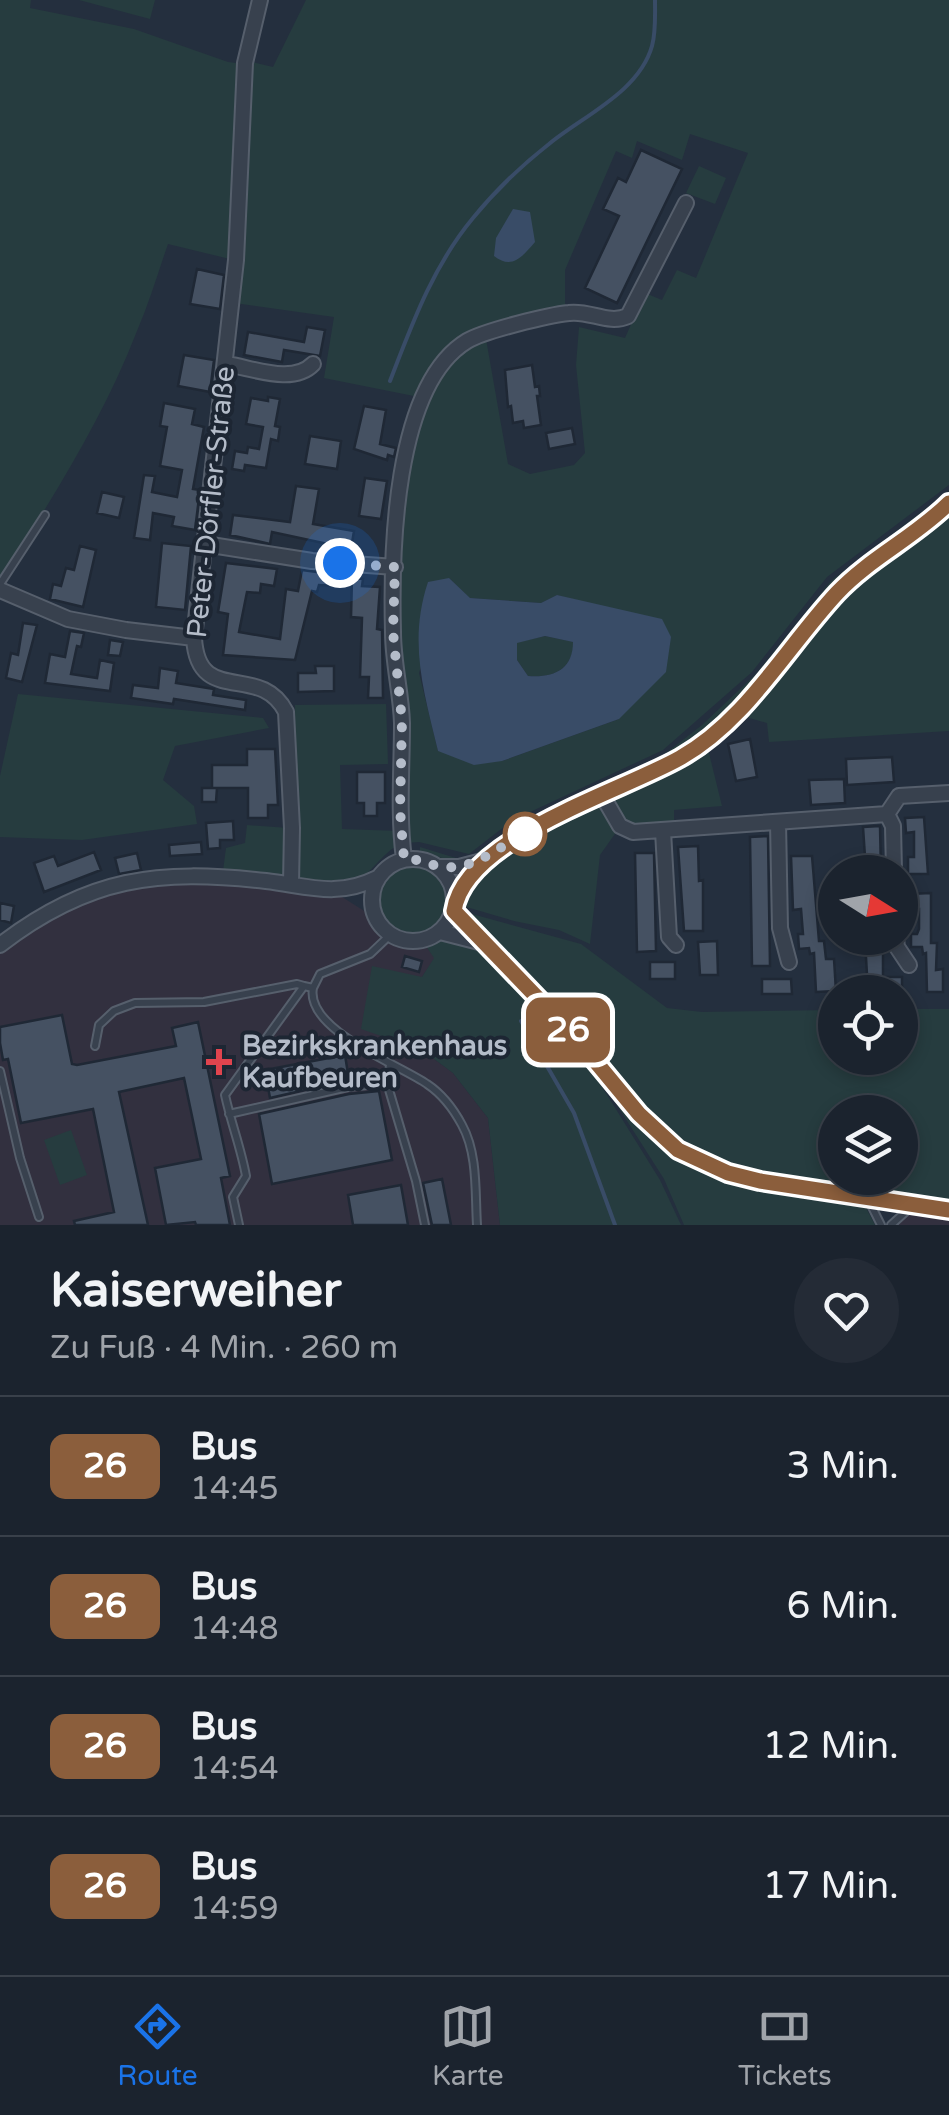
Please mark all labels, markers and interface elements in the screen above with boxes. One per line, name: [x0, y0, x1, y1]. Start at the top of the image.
street label: Peter-Dörfler-Straße: [180, 364, 242, 640]
your location: [315, 538, 365, 588]
unlabelled marker: [504, 813, 546, 855]
north arrow: [818, 855, 918, 955]
map controls: [818, 855, 918, 1195]
button: locate: [818, 975, 918, 1075]
line badge: 26: [523, 998, 613, 1062]
text: 26: [546, 1009, 590, 1051]
place label: Bezirkskrankenhaus Kaufbeuren: [242, 1029, 507, 1095]
marker: Bezirkskrankenhaus Kaufbeuren: [206, 1049, 232, 1075]
button: layers: [818, 1095, 918, 1195]
button: heart: [794, 1258, 899, 1363]
text: Kaiserweiher: [50, 1262, 341, 1320]
text: Zu Fuß · 4 Min. · 260 m: [50, 1329, 398, 1367]
text: Bus: [190, 1424, 257, 1470]
text: 3 Min.: [786, 1443, 899, 1489]
text: 26: [83, 1445, 127, 1487]
text: 14:45: [190, 1470, 279, 1508]
text: Bus: [190, 1564, 257, 1610]
text: 6 Min.: [786, 1583, 899, 1629]
text: 26: [83, 1585, 127, 1627]
text: 14:48: [190, 1610, 279, 1648]
text: Bus: [190, 1704, 257, 1750]
text: 12 Min.: [763, 1723, 899, 1769]
text: 26: [83, 1725, 127, 1767]
text: 14:54: [190, 1750, 279, 1788]
text: Bus: [190, 1844, 257, 1890]
text: 17 Min.: [763, 1863, 899, 1909]
text: 26: [83, 1865, 127, 1907]
text: 14:59: [190, 1890, 279, 1928]
tab: Route: [117, 1999, 198, 2093]
tab: Karte: [432, 1999, 504, 2093]
tab: Tickets: [738, 1999, 832, 2093]

